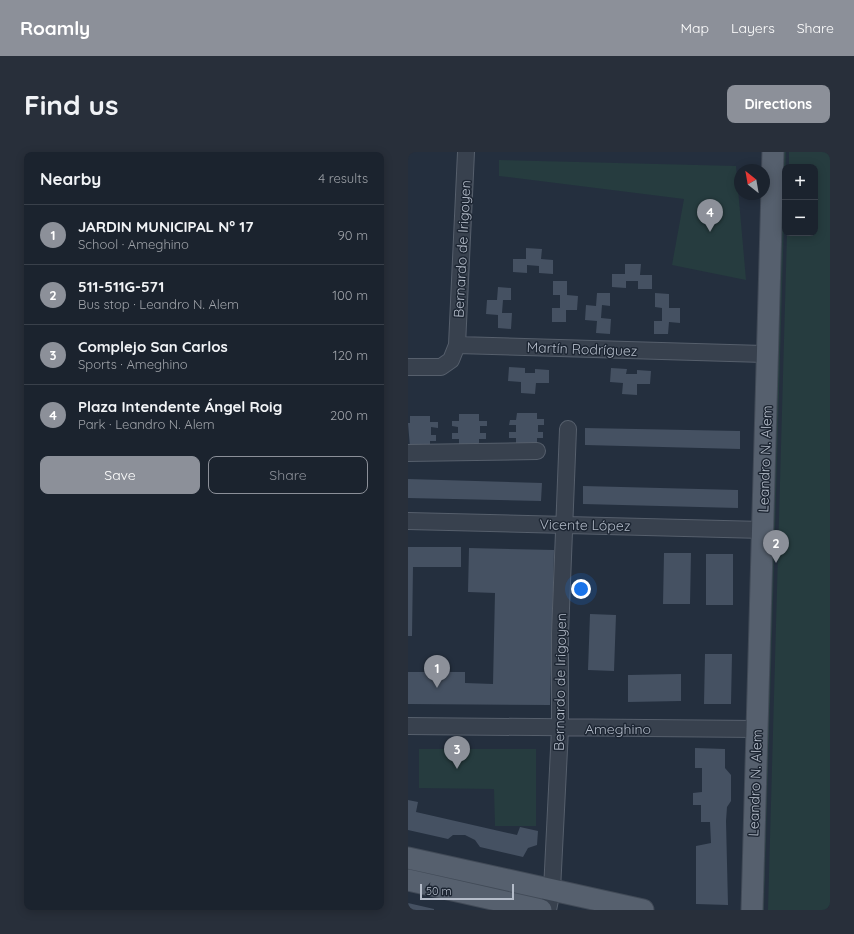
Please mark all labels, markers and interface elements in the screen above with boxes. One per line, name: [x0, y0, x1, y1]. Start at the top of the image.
text: Roamly: [20, 16, 90, 40]
text: Map: [680, 19, 709, 37]
text: Layers: [731, 19, 775, 37]
text: Share: [797, 19, 834, 37]
button: Directions: [727, 85, 830, 123]
text: Find us: [24, 87, 118, 122]
north arrow: [734, 164, 770, 200]
map controls: [782, 164, 818, 236]
button: +: [782, 164, 818, 200]
text: Nearby: [40, 168, 101, 189]
text: 4 results: [318, 170, 368, 186]
street label: Bernardo de Irigoyen: [449, 180, 475, 318]
pin: 4: [697, 199, 723, 232]
button: −: [782, 200, 818, 236]
text: JARDIN MUNICIPAL N° 17: [78, 217, 253, 236]
text: 1: [50, 227, 56, 243]
text: 90 m: [338, 227, 368, 243]
text: School · Ameghino: [78, 236, 189, 252]
text: 511-511G-571: [78, 277, 164, 296]
text: 2: [49, 287, 57, 303]
text: 100 m: [332, 287, 368, 303]
text: Bus stop · Leandro N. Alem: [78, 296, 239, 312]
text: Complejo San Carlos: [78, 337, 228, 356]
street label: Martín Rodríguez: [526, 338, 638, 360]
text: 3: [50, 347, 56, 363]
text: 120 m: [333, 347, 368, 363]
text: Sports · Ameghino: [78, 356, 188, 372]
text: Plaza Intendente Ángel Roig: [78, 397, 282, 416]
street label: Leandro N. Alem: [754, 405, 776, 513]
text: 4: [49, 407, 57, 423]
text: 200 m: [330, 407, 368, 423]
text: Park · Leandro N. Alem: [78, 416, 215, 432]
button: Save: [40, 456, 200, 494]
button: Share: [208, 456, 368, 494]
street label: Vicente López: [539, 515, 631, 535]
pin: 2: [763, 530, 789, 563]
your location: [571, 579, 591, 599]
street label: Bernardo de Irigoyen: [550, 613, 570, 751]
pin: 1: [424, 655, 450, 688]
street label: Ameghino: [585, 720, 651, 738]
street label: Leandro N. Alem: [744, 729, 766, 837]
pin: 3: [444, 736, 470, 769]
scale bar: [420, 882, 514, 901]
text: 50 m: [426, 884, 452, 898]

